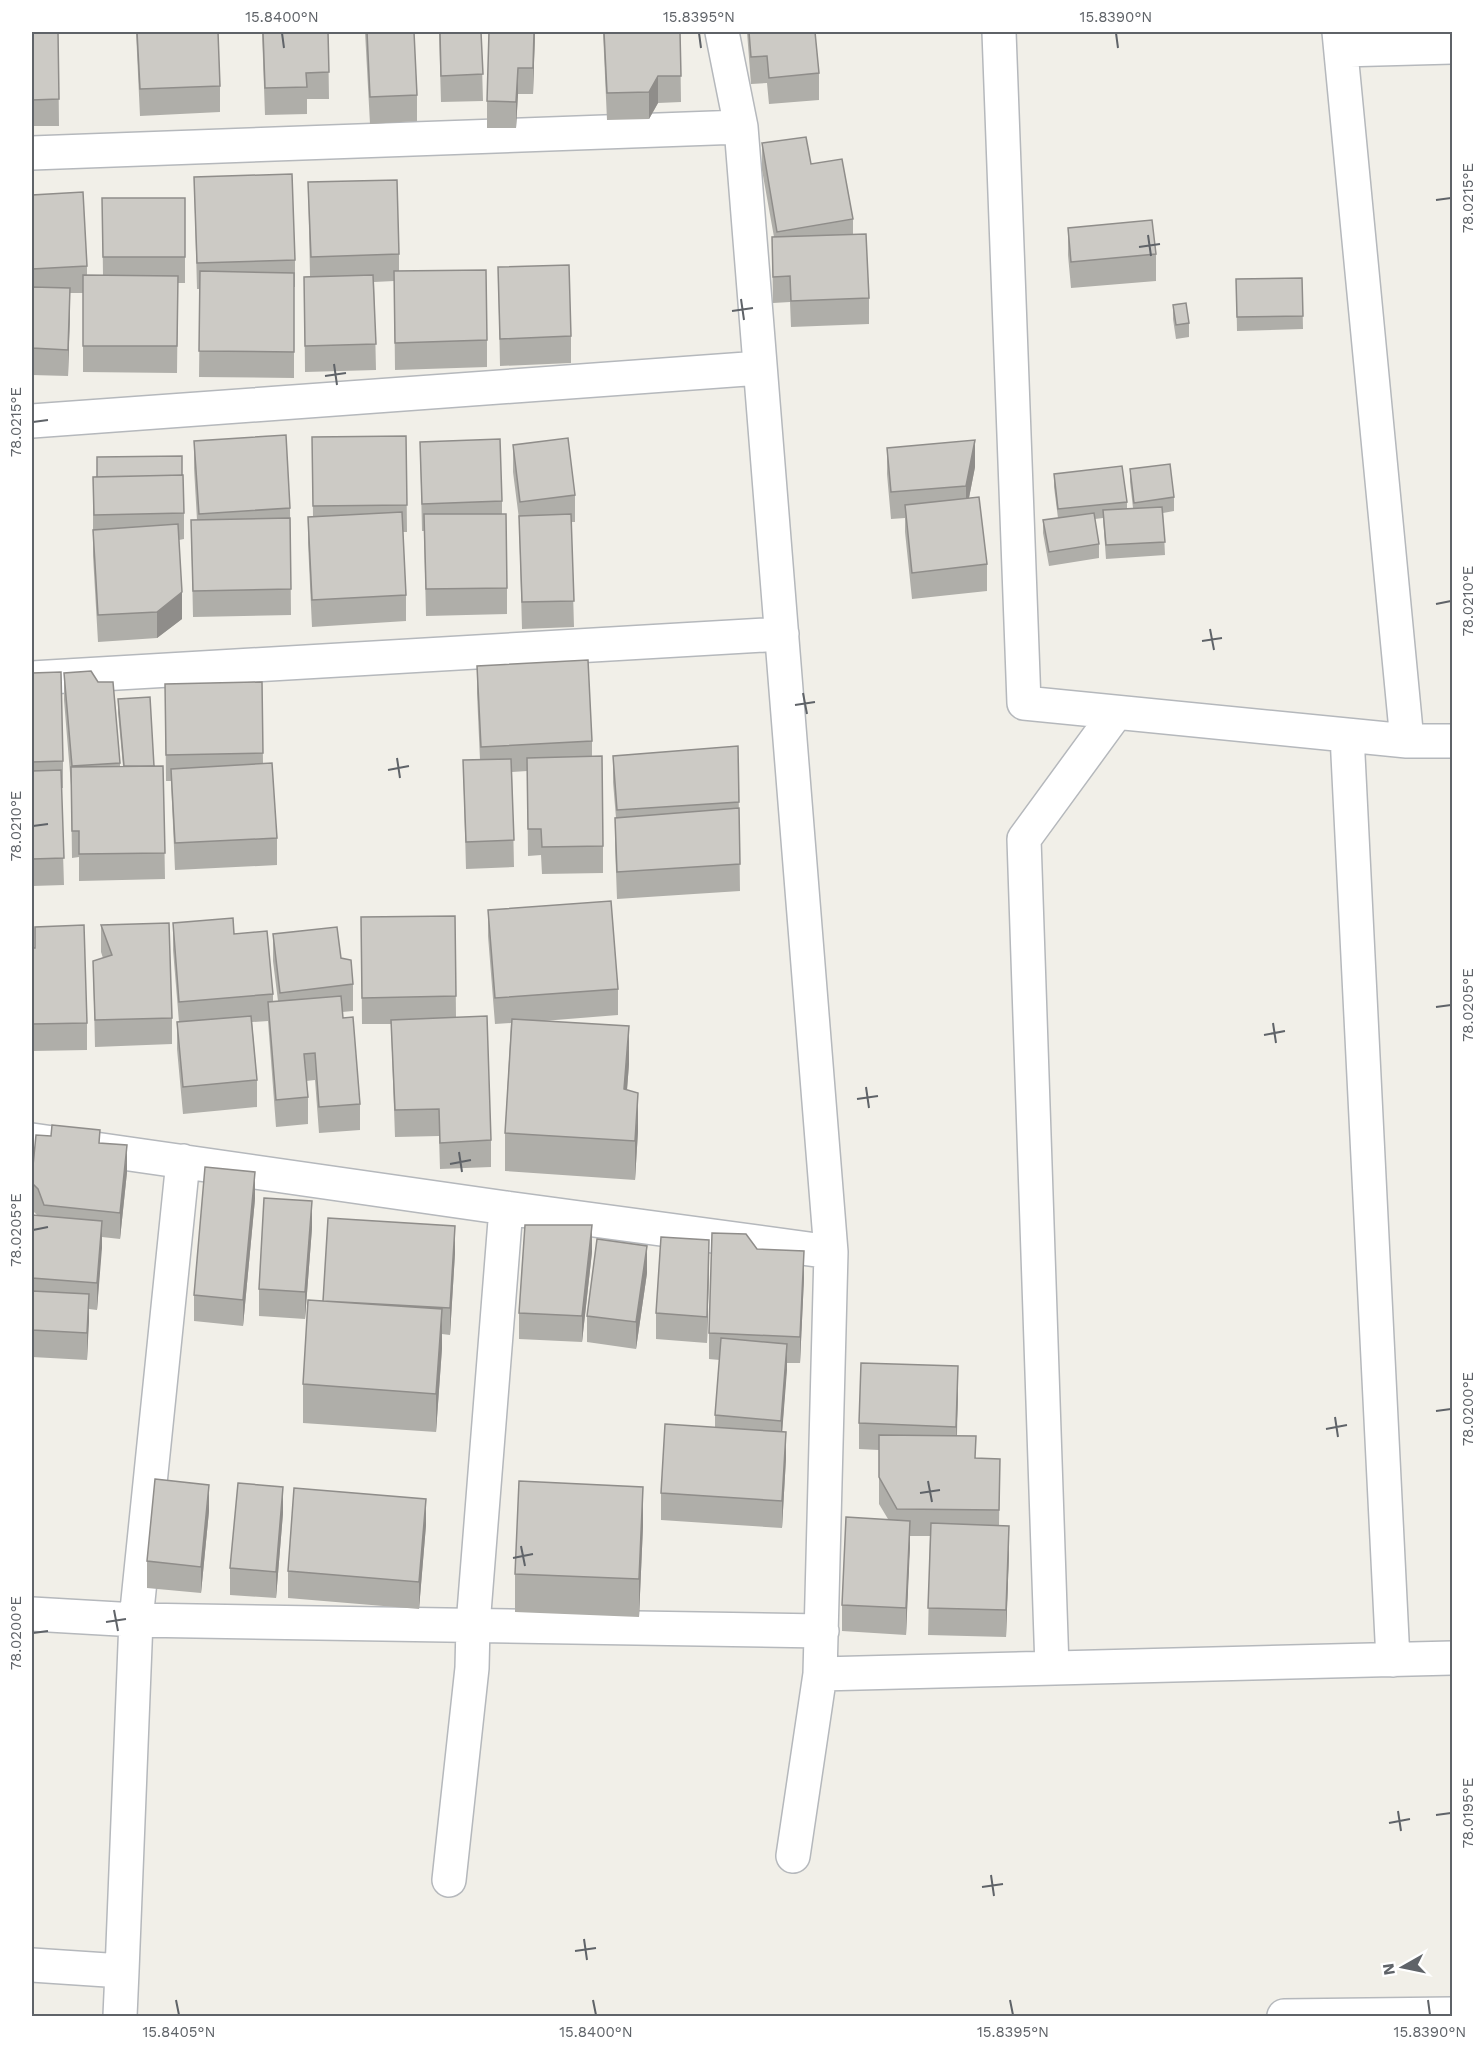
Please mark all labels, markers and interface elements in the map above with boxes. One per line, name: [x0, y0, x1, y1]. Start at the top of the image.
text: 15.8400°N: [245, 8, 319, 26]
text: 15.8395°N: [663, 8, 735, 26]
text: 15.8390°N: [1080, 8, 1152, 26]
text: 78.0215°E: [1459, 163, 1477, 233]
text: 78.0215°E: [7, 387, 25, 457]
text: 78.0210°E: [1459, 566, 1477, 636]
text: 78.0210°E: [7, 791, 25, 861]
text: 78.0205°E: [1459, 968, 1477, 1042]
text: 78.0205°E: [7, 1193, 25, 1267]
text: 78.0200°E: [1459, 1372, 1477, 1446]
text: 78.0200°E: [7, 1596, 25, 1670]
text: 78.0195°E: [1459, 1778, 1477, 1848]
north arrow: [1373, 1937, 1433, 1997]
text: N: [1378, 1962, 1399, 1977]
text: 15.8405°N: [143, 2023, 215, 2041]
text: 15.8400°N: [559, 2023, 633, 2041]
text: 15.8395°N: [977, 2023, 1049, 2041]
text: 15.8390°N: [1394, 2023, 1466, 2041]

